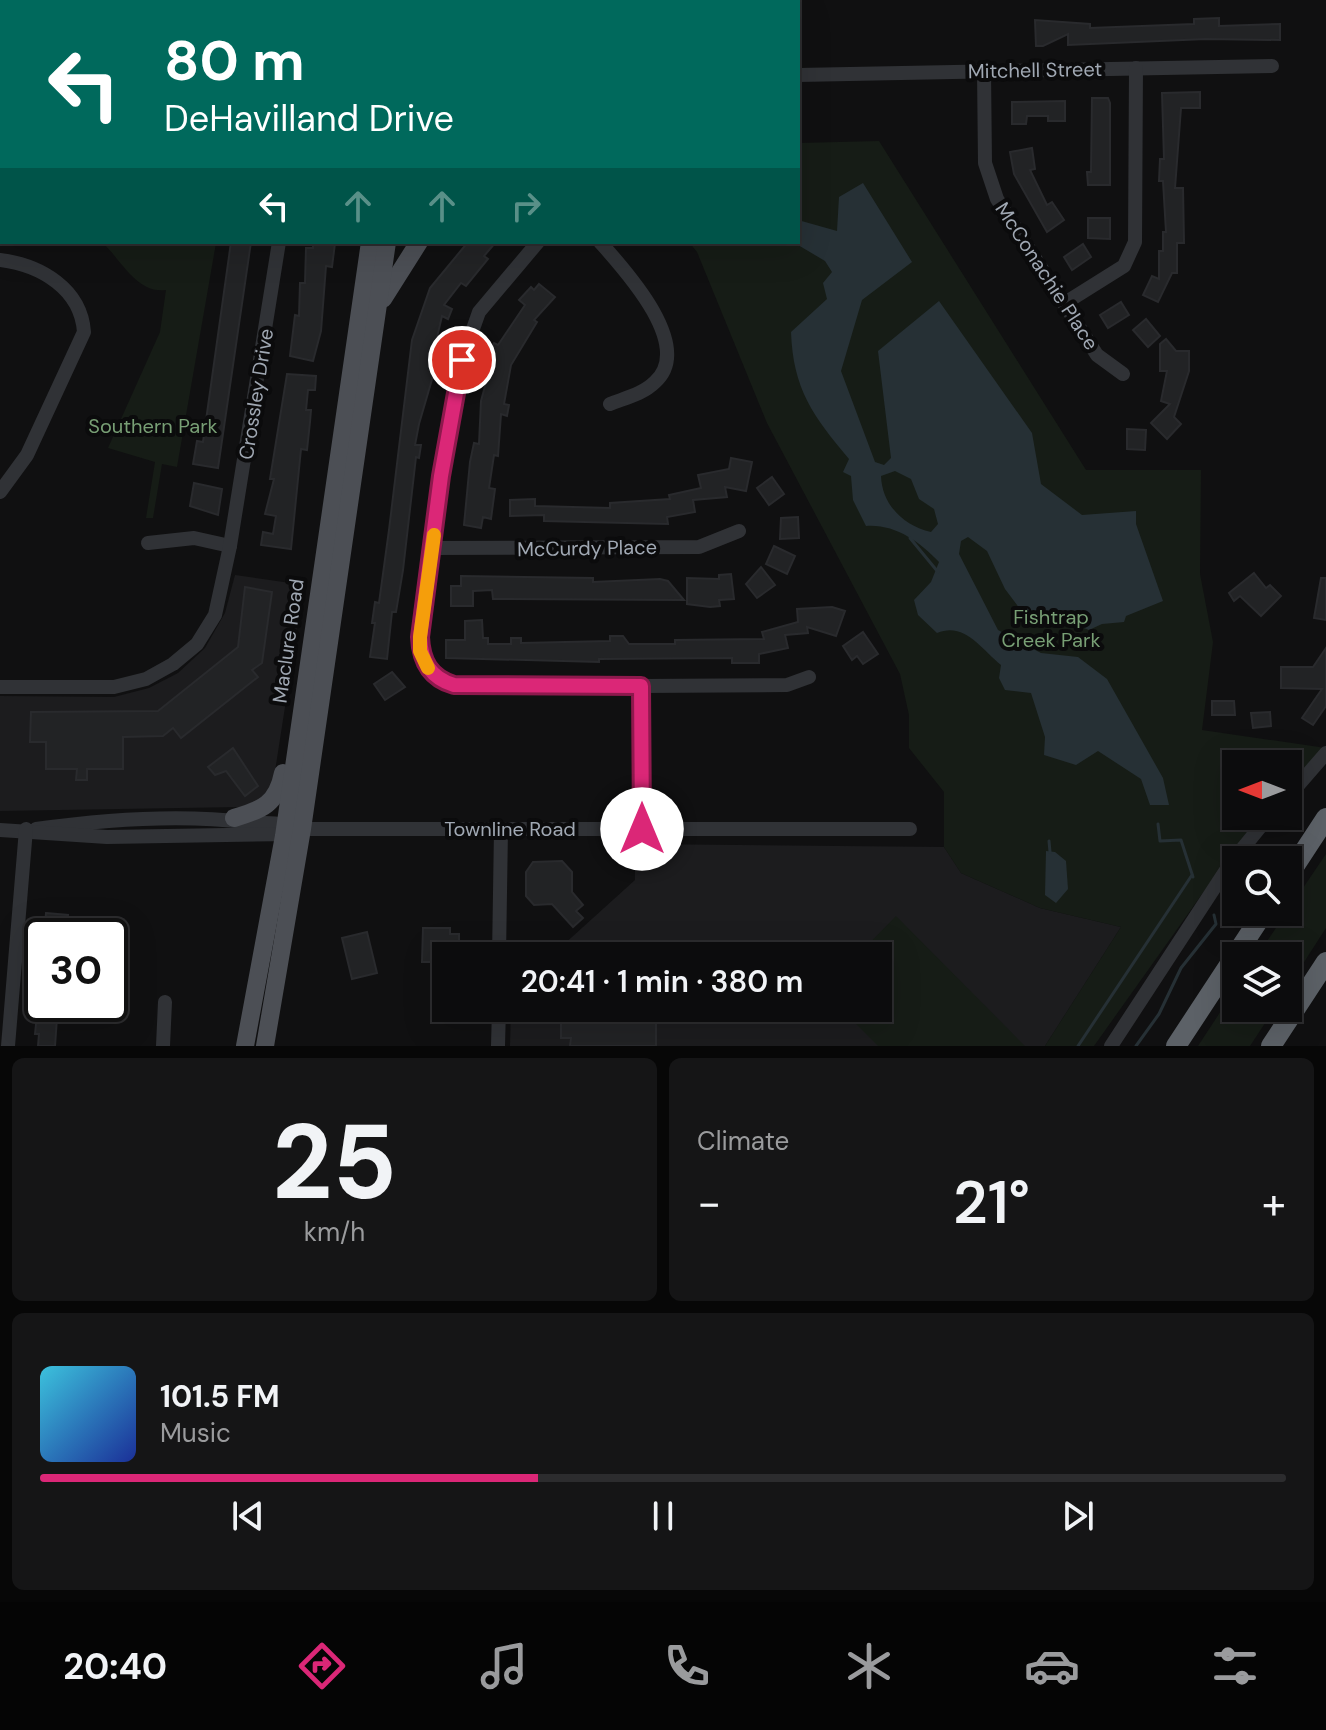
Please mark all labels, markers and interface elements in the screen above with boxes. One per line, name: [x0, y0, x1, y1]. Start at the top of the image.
text: 80 m: [164, 24, 305, 97]
icon: left: [32, 32, 136, 136]
street label: Mitchell Street: [968, 56, 1103, 84]
text: DeHavilland Drive: [164, 95, 454, 142]
icon: left: [252, 184, 296, 228]
icon: ahead: [336, 184, 380, 228]
icon: ahead: [420, 184, 464, 228]
icon: right: [504, 184, 548, 228]
street label: McConachie Place: [990, 197, 1104, 355]
pin: [428, 326, 496, 394]
street label: Crossley Drive: [233, 327, 279, 461]
icon: arrive: [440, 338, 484, 382]
park label: Southern Park: [88, 413, 218, 439]
street label: McCurdy Place: [517, 534, 657, 562]
street label: Maclure Road: [266, 577, 310, 705]
park label: Fishtrap Creek Park: [1002, 604, 1100, 653]
north arrow: [1222, 750, 1302, 830]
map controls: [1222, 750, 1302, 1022]
position arrow: [600, 787, 684, 871]
street label: Townline Road: [444, 816, 576, 842]
button: search: [1222, 846, 1302, 926]
speed limit sign: 30: [24, 918, 128, 1022]
button: layers: [1222, 942, 1302, 1022]
text: 20:41 · 1 min · 380 m: [521, 962, 803, 1001]
text: 25: [272, 1095, 397, 1230]
text: Climate: [697, 1124, 789, 1158]
text: 21°: [953, 1163, 1030, 1242]
text: −: [697, 1174, 721, 1232]
text: +: [1262, 1174, 1286, 1232]
text: km/h: [304, 1215, 365, 1249]
text: 101.5 FM: [160, 1377, 280, 1416]
text: Music: [160, 1416, 231, 1450]
icon: previous: [226, 1494, 270, 1538]
icon: pause: [641, 1494, 685, 1538]
icon: next: [1056, 1494, 1100, 1538]
icon: directions: [294, 1638, 350, 1694]
icon: music: [476, 1638, 532, 1694]
icon: phone: [659, 1638, 715, 1694]
icon: climate: [841, 1638, 897, 1694]
icon: car: [1024, 1638, 1080, 1694]
icon: filters: [1207, 1638, 1263, 1694]
text: 20:40: [63, 1643, 167, 1690]

